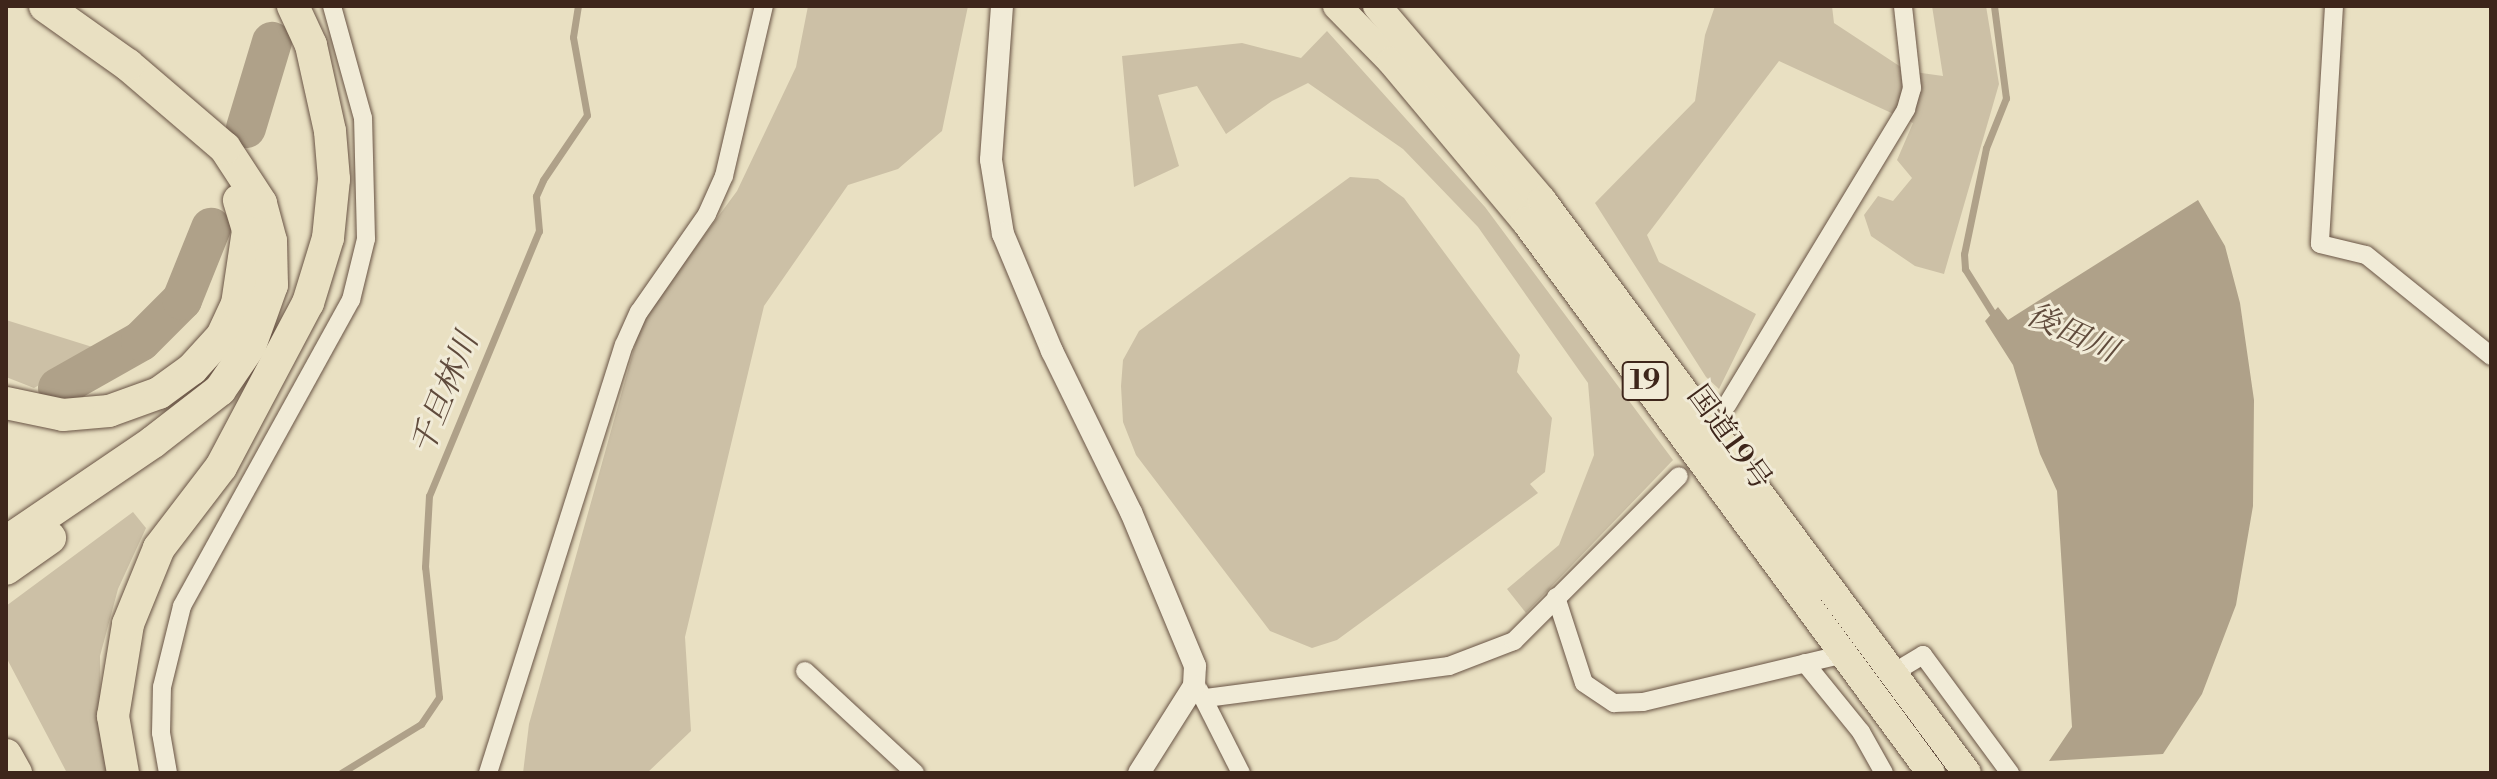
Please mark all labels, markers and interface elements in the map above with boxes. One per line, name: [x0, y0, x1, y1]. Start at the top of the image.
water label: 後田川: [2020, 295, 2124, 371]
water label: 千旦林川: [403, 327, 487, 461]
road number: 19: [1621, 357, 1669, 405]
street label: 国道19号: [1679, 379, 1779, 497]

